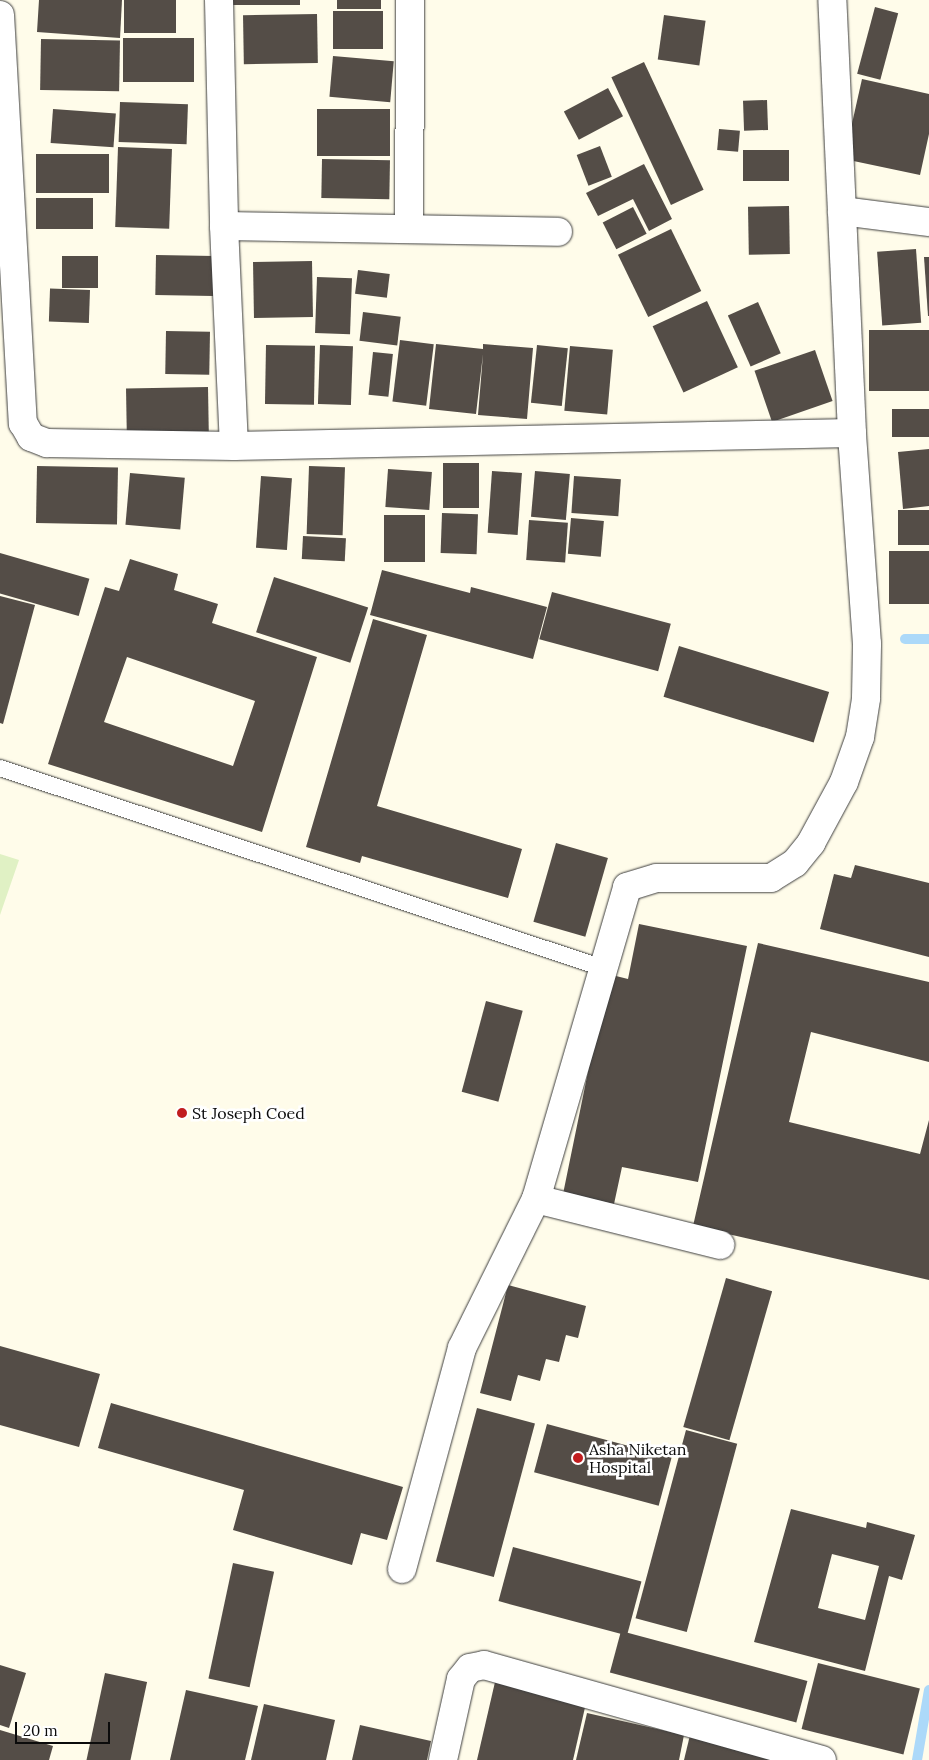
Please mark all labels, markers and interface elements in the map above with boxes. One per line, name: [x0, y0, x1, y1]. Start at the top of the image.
place label: St Joseph Coed: [192, 1103, 305, 1123]
marker: St Joseph Coed: [176, 1107, 188, 1119]
place label: Asha Niketan Hospital: [589, 1439, 686, 1477]
marker: Asha Niketan Hospital: [571, 1451, 585, 1465]
scale bar: [18, 1712, 112, 1744]
text: 20 m: [23, 1721, 58, 1740]

